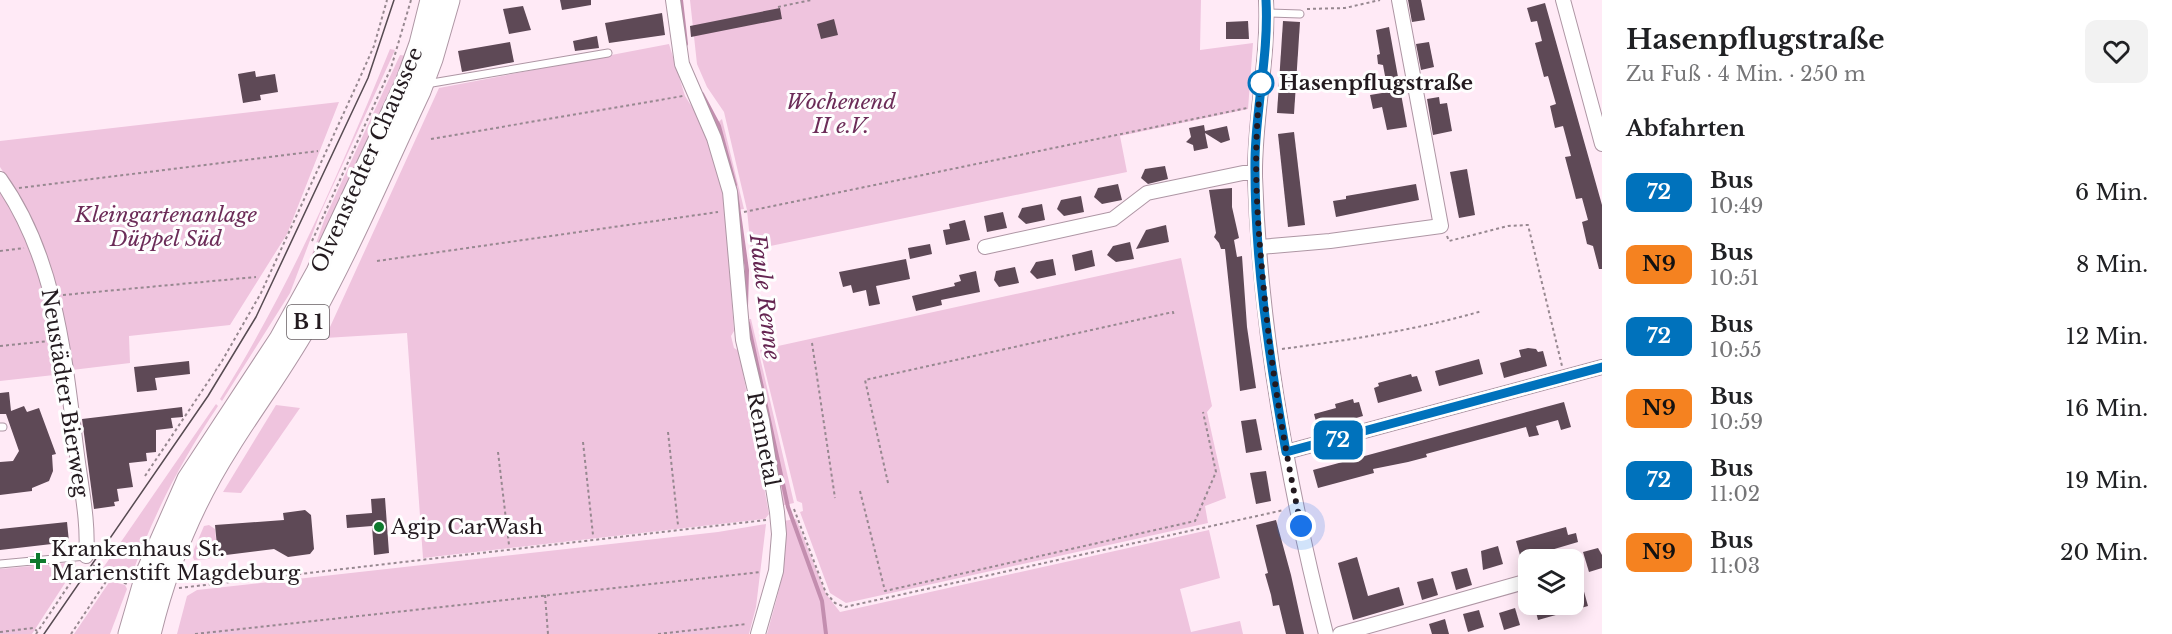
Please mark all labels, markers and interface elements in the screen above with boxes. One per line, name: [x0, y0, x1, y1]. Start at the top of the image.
button: heart: [2085, 20, 2148, 83]
text: Hasenpflugstraße: [1626, 22, 1885, 57]
street label: Olvenstedter Chaussee: [305, 43, 429, 277]
text: Zu Fuß · 4 Min. · 250 m: [1626, 62, 1866, 86]
marker: Hasenpflugstraße: [1248, 70, 1274, 96]
place label: Hasenpflugstraße: [1279, 70, 1473, 96]
park label: Wochenend II e.V.: [786, 89, 896, 139]
text: Abfahrten: [1626, 115, 1745, 142]
text: Bus: [1710, 167, 1753, 194]
text: 72: [1647, 179, 1671, 205]
text: 6 Min.: [2075, 179, 2148, 206]
text: 10:49: [1710, 194, 1763, 218]
park label: Kleingartenanlage Düppel Süd: [74, 202, 258, 252]
water label: Faule Renne: [744, 232, 786, 361]
text: Bus: [1710, 239, 1753, 266]
text: N9: [1642, 251, 1676, 277]
text: 8 Min.: [2076, 251, 2148, 278]
text: 10:51: [1710, 266, 1759, 290]
street label: Neustädter Bierweg: [36, 287, 94, 499]
road number: B 1: [287, 305, 329, 339]
text: Bus: [1710, 311, 1753, 338]
text: 72: [1647, 323, 1671, 349]
text: 12 Min.: [2066, 323, 2148, 350]
text: 10:55: [1710, 338, 1762, 362]
text: Bus: [1710, 383, 1753, 410]
street label: Rennetal: [741, 389, 785, 489]
text: N9: [1642, 395, 1676, 421]
text: 16 Min.: [2065, 395, 2148, 422]
text: 10:59: [1710, 410, 1763, 434]
line badge: 72: [1311, 420, 1365, 460]
text: 72: [1326, 427, 1350, 453]
text: Bus: [1710, 455, 1753, 482]
text: 72: [1647, 467, 1671, 493]
text: 19 Min.: [2065, 467, 2148, 494]
text: 11:02: [1710, 482, 1760, 506]
your location: [1286, 511, 1316, 541]
place label: Agip CarWash: [390, 514, 543, 540]
marker: Agip CarWash: [372, 520, 386, 534]
text: Bus: [1710, 527, 1753, 554]
place label: Krankenhaus St. Marienstift Magdeburg: [51, 536, 300, 586]
text: N9: [1642, 539, 1676, 565]
text: 20 Min.: [2060, 539, 2148, 566]
map controls: [1518, 549, 1584, 615]
button: layers: [1518, 549, 1584, 615]
marker: Krankenhaus St. Marienstift Magdeburg: [29, 552, 47, 570]
text: 11:03: [1710, 554, 1760, 578]

